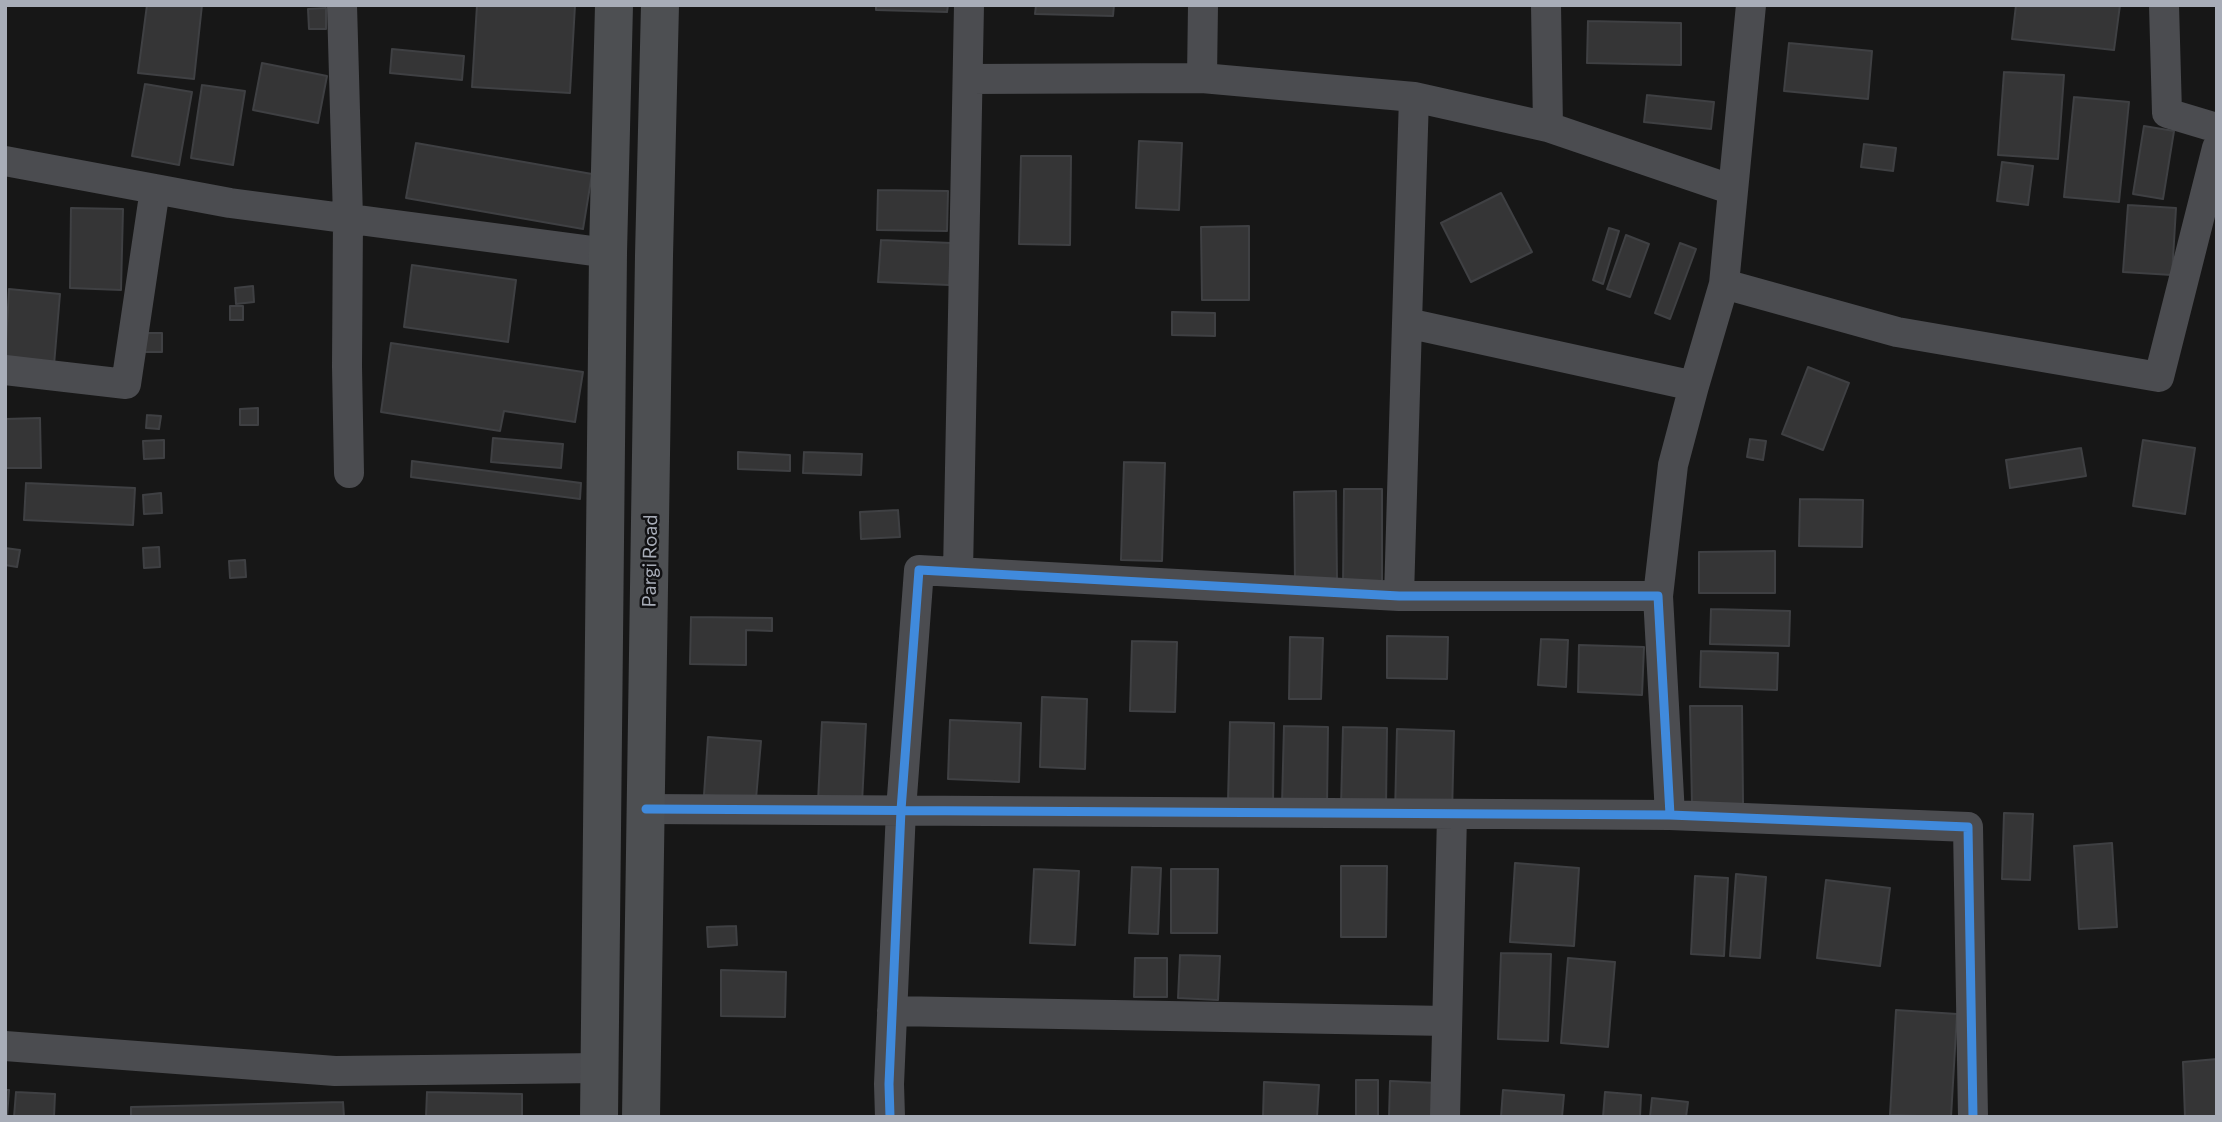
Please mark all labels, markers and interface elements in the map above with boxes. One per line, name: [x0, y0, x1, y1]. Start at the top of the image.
street label: Pargi Road: [638, 514, 662, 608]

